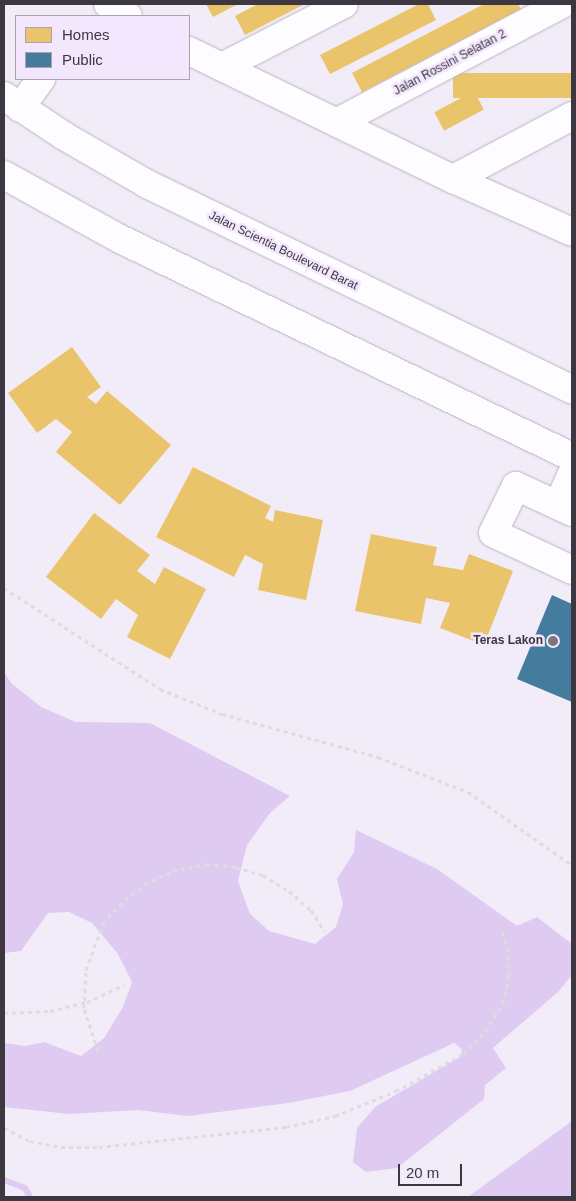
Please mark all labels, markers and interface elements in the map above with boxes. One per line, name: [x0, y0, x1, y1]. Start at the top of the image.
legend: [15, 15, 190, 80]
text: Homes: [62, 26, 110, 43]
street label: Jalan Rossini Selatan 2: [391, 27, 509, 99]
text: Public: [62, 51, 103, 68]
street label: Jalan Scientia Boulevard Barat: [206, 209, 360, 293]
place label: Teras Lakon: [473, 634, 543, 648]
marker: Teras Lakon: [547, 635, 559, 647]
scale bar: [401, 1154, 465, 1186]
text: 20 m: [406, 1164, 439, 1181]

